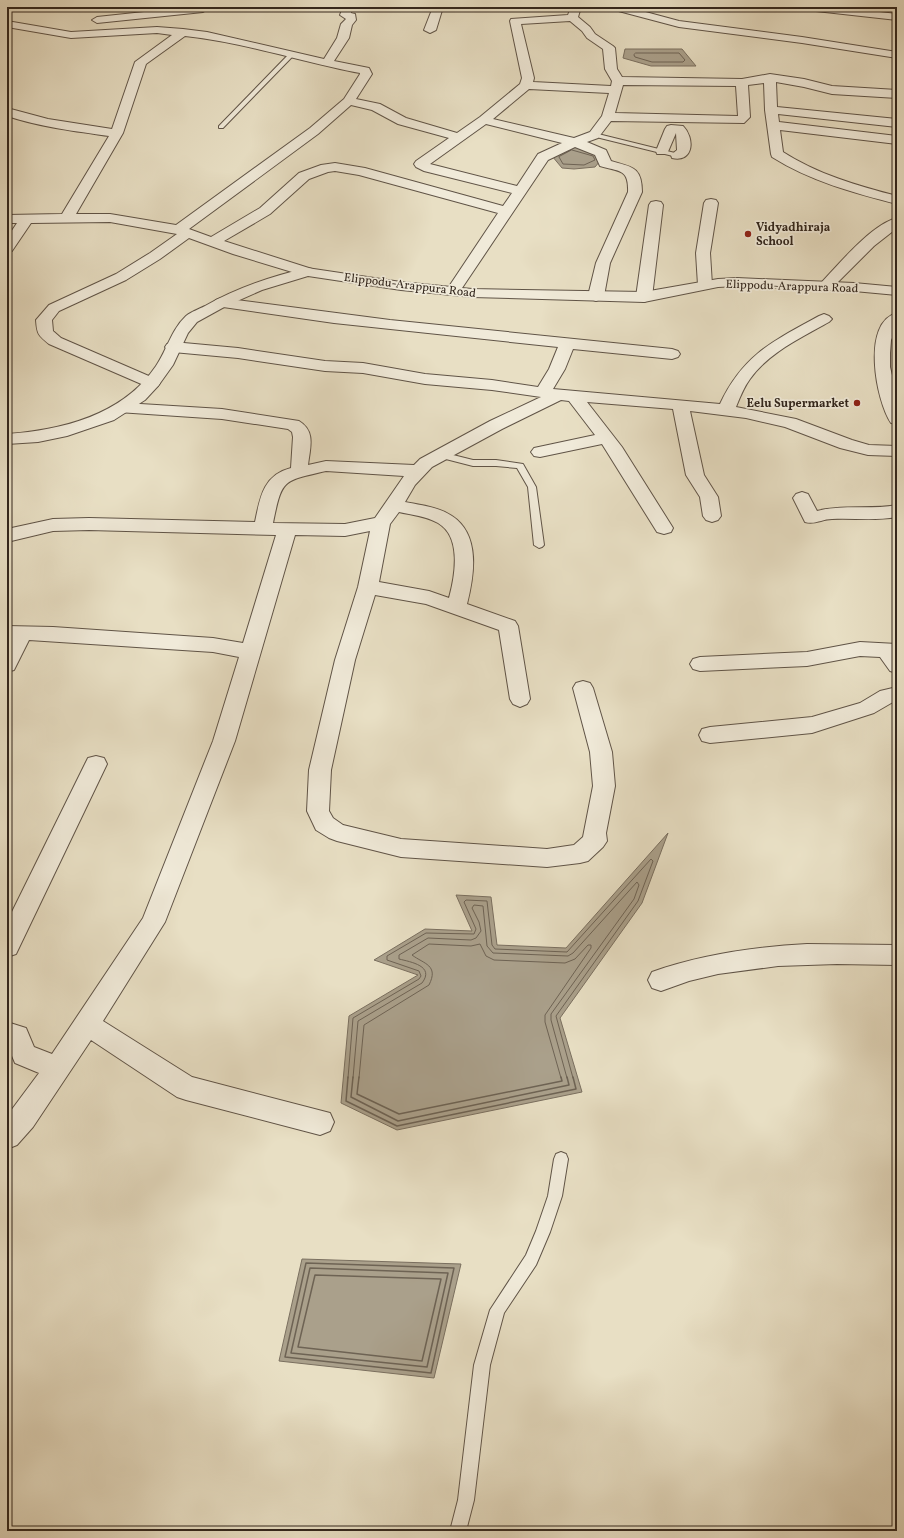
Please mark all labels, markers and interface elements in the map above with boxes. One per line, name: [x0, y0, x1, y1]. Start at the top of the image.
place label: Vidyadhiraja School: [756, 220, 831, 250]
marker: Vidyadhiraja School: [743, 229, 753, 239]
street label: Elippodu-Arappura Road: [343, 270, 477, 302]
street label: Elippodu-Arappura Road: [725, 277, 859, 297]
place label: Eelu Supermarket: [747, 396, 849, 412]
marker: Eelu Supermarket: [852, 398, 862, 408]

